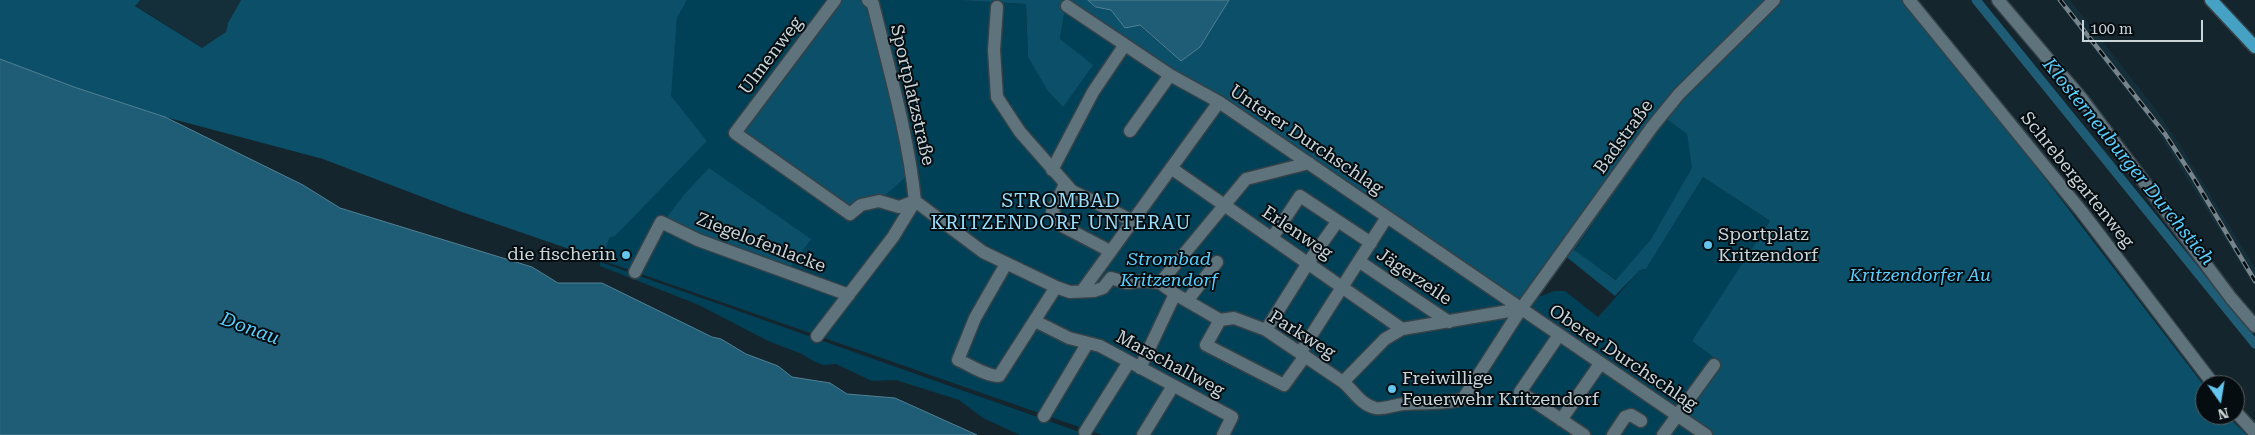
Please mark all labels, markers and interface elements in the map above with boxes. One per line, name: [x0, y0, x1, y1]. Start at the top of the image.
scale bar: [2085, 10, 2206, 42]
street label: Ulmenweg: [735, 13, 807, 99]
text: 100 m: [2090, 20, 2133, 38]
street label: Sportplatzstraße: [885, 22, 939, 168]
water label: Klosterneuburger Durchstich: [2037, 54, 2219, 270]
street label: Unterer Durchschlag: [1225, 81, 1387, 199]
street label: Badstraße: [1590, 96, 1658, 178]
street label: Schrebergartenweg: [2016, 108, 2138, 252]
district label: STROMBAD KRITZENDORF UNTERAU: [928, 190, 1194, 234]
street label: Erlenweg: [1258, 202, 1336, 264]
street label: Ziegelofenlacke: [693, 208, 829, 278]
place label: Sportplatz Kritzendorf: [1718, 224, 1818, 266]
marker: Sportplatz Kritzendorf: [1702, 239, 1714, 251]
place label: die fischerin: [507, 244, 616, 266]
street label: Jägerzeile: [1372, 244, 1456, 310]
marker: die fischerin: [620, 249, 632, 261]
park label: Strombad Kritzendorf: [1120, 249, 1218, 292]
park label: Kritzendorfer Au: [1849, 265, 1991, 287]
street label: Oberer Durchschlag: [1545, 300, 1701, 416]
street label: Parkweg: [1265, 306, 1339, 364]
water label: Donau: [218, 308, 282, 350]
street label: Marschallweg: [1112, 326, 1228, 402]
place label: Freiwillige Feuerwehr Kritzendorf: [1402, 368, 1599, 410]
north arrow: [2195, 375, 2245, 425]
marker: Freiwillige Feuerwehr Kritzendorf: [1386, 383, 1398, 395]
text: N: [2216, 405, 2230, 423]

